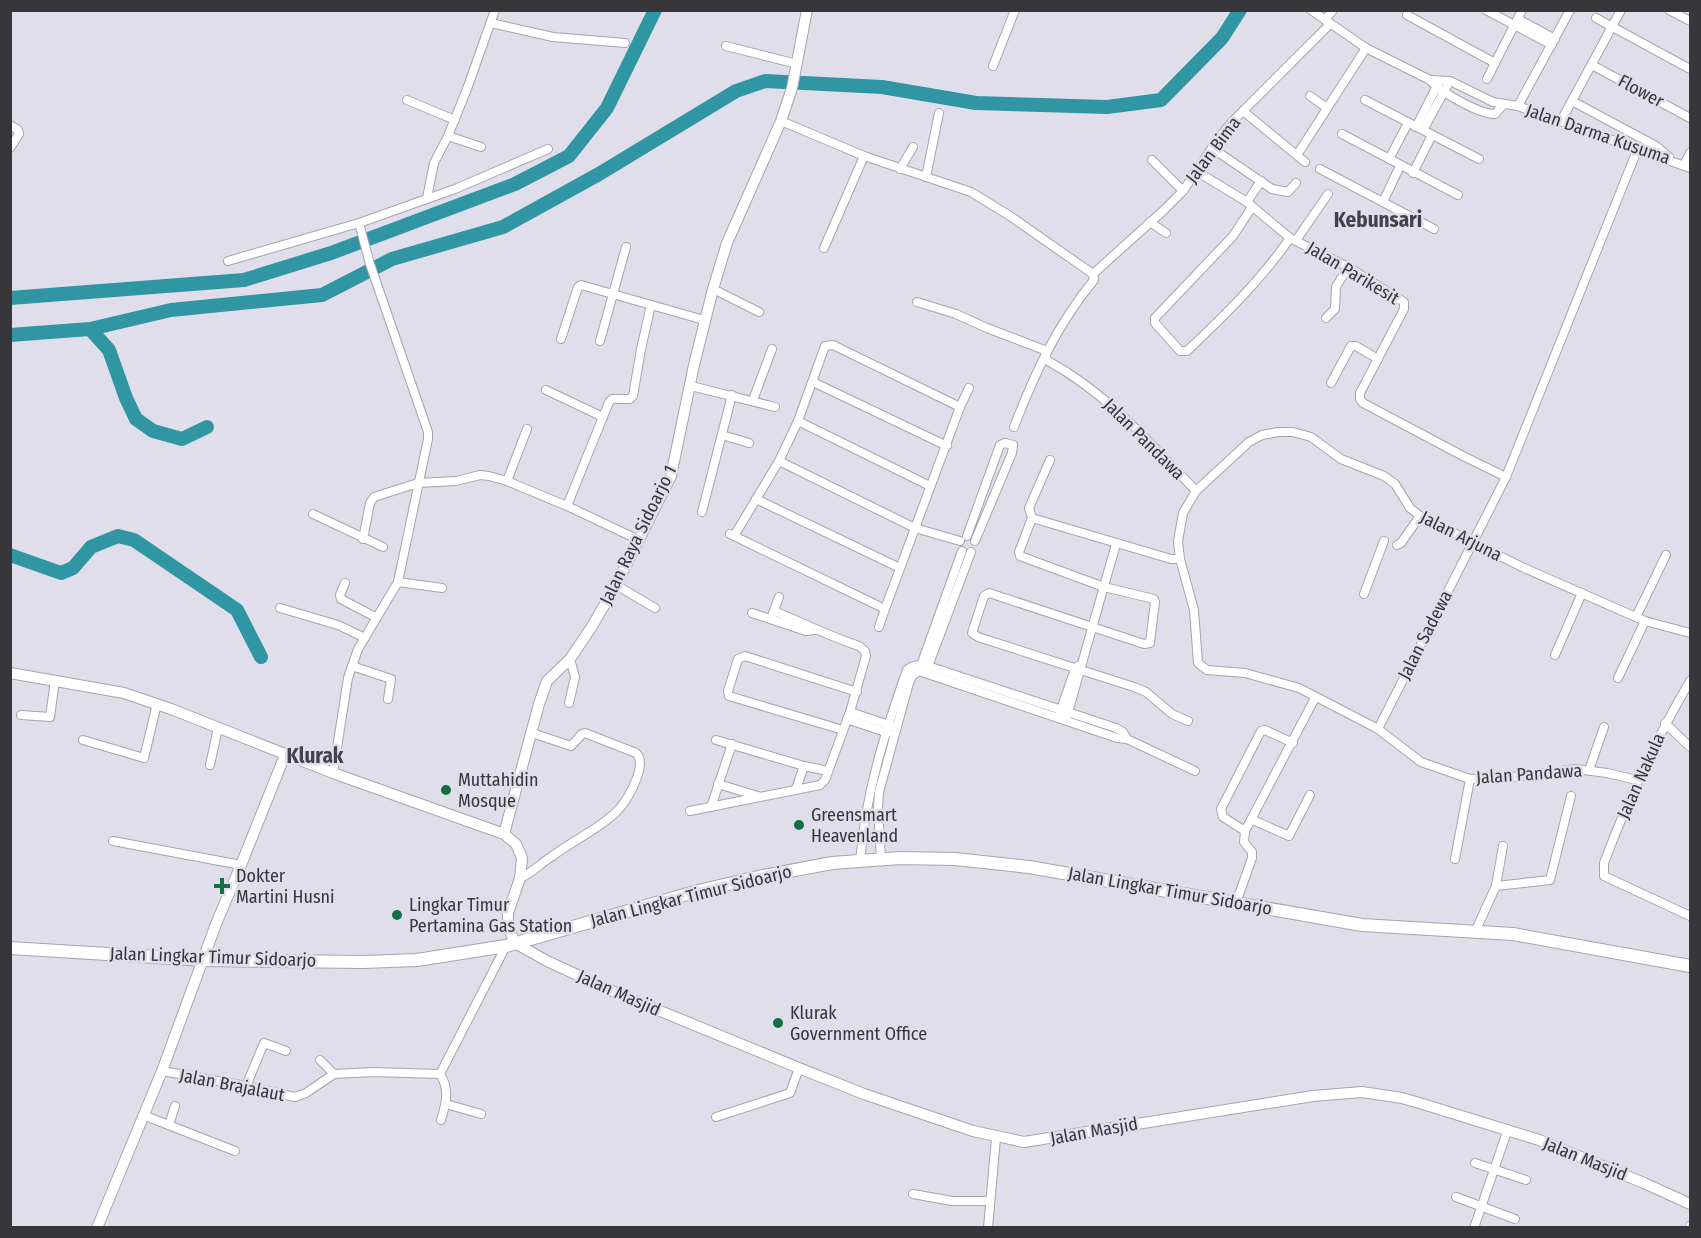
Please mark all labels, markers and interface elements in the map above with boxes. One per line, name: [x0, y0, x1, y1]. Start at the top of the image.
street label: Flower: [1614, 70, 1668, 113]
street label: Jalan Darma Kusuma: [1523, 99, 1673, 169]
street label: Jalan Bima: [1181, 112, 1245, 188]
district label: Kebunsari: [1334, 207, 1422, 233]
street label: Jalan Parikesit: [1303, 237, 1403, 309]
street label: Jalan Pandawa: [1099, 394, 1189, 484]
street label: Jalan Raya Sidoarjo 1: [595, 462, 681, 608]
street label: Jalan Arjuna: [1417, 506, 1506, 566]
street label: Jalan Sadewa: [1393, 586, 1457, 683]
street label: Jalan Nakula: [1612, 729, 1670, 822]
district label: Klurak: [286, 743, 344, 769]
street label: Jalan Pandawa: [1475, 759, 1583, 789]
place label: Muttahidin Mosque: [458, 769, 538, 812]
marker: Muttahidin Mosque: [439, 783, 453, 797]
place label: Greensmart Heavenland: [811, 804, 898, 847]
marker: Greensmart Heavenland: [792, 818, 806, 832]
street label: Jalan Lingkar Timur Sidoarjo: [588, 860, 794, 932]
street label: Jalan Lingkar Timur Sidoarjo: [1066, 862, 1274, 920]
place label: Dokter Martini Husni: [236, 865, 335, 908]
marker: Dokter Martini Husni: [213, 877, 231, 895]
place label: Lingkar Timur Pertamina Gas Station: [409, 894, 572, 937]
marker: Lingkar Timur Pertamina Gas Station: [390, 908, 404, 922]
street label: Jalan Lingkar Timur Sidoarjo: [109, 942, 317, 972]
street label: Jalan Masjid: [574, 965, 664, 1021]
place label: Klurak Government Office: [790, 1002, 927, 1045]
marker: Klurak Government Office: [771, 1016, 785, 1030]
street label: Jalan Brajalaut: [177, 1064, 287, 1106]
street label: Jalan Masjid: [1048, 1112, 1140, 1150]
street label: Jalan Masjid: [1540, 1132, 1630, 1186]

